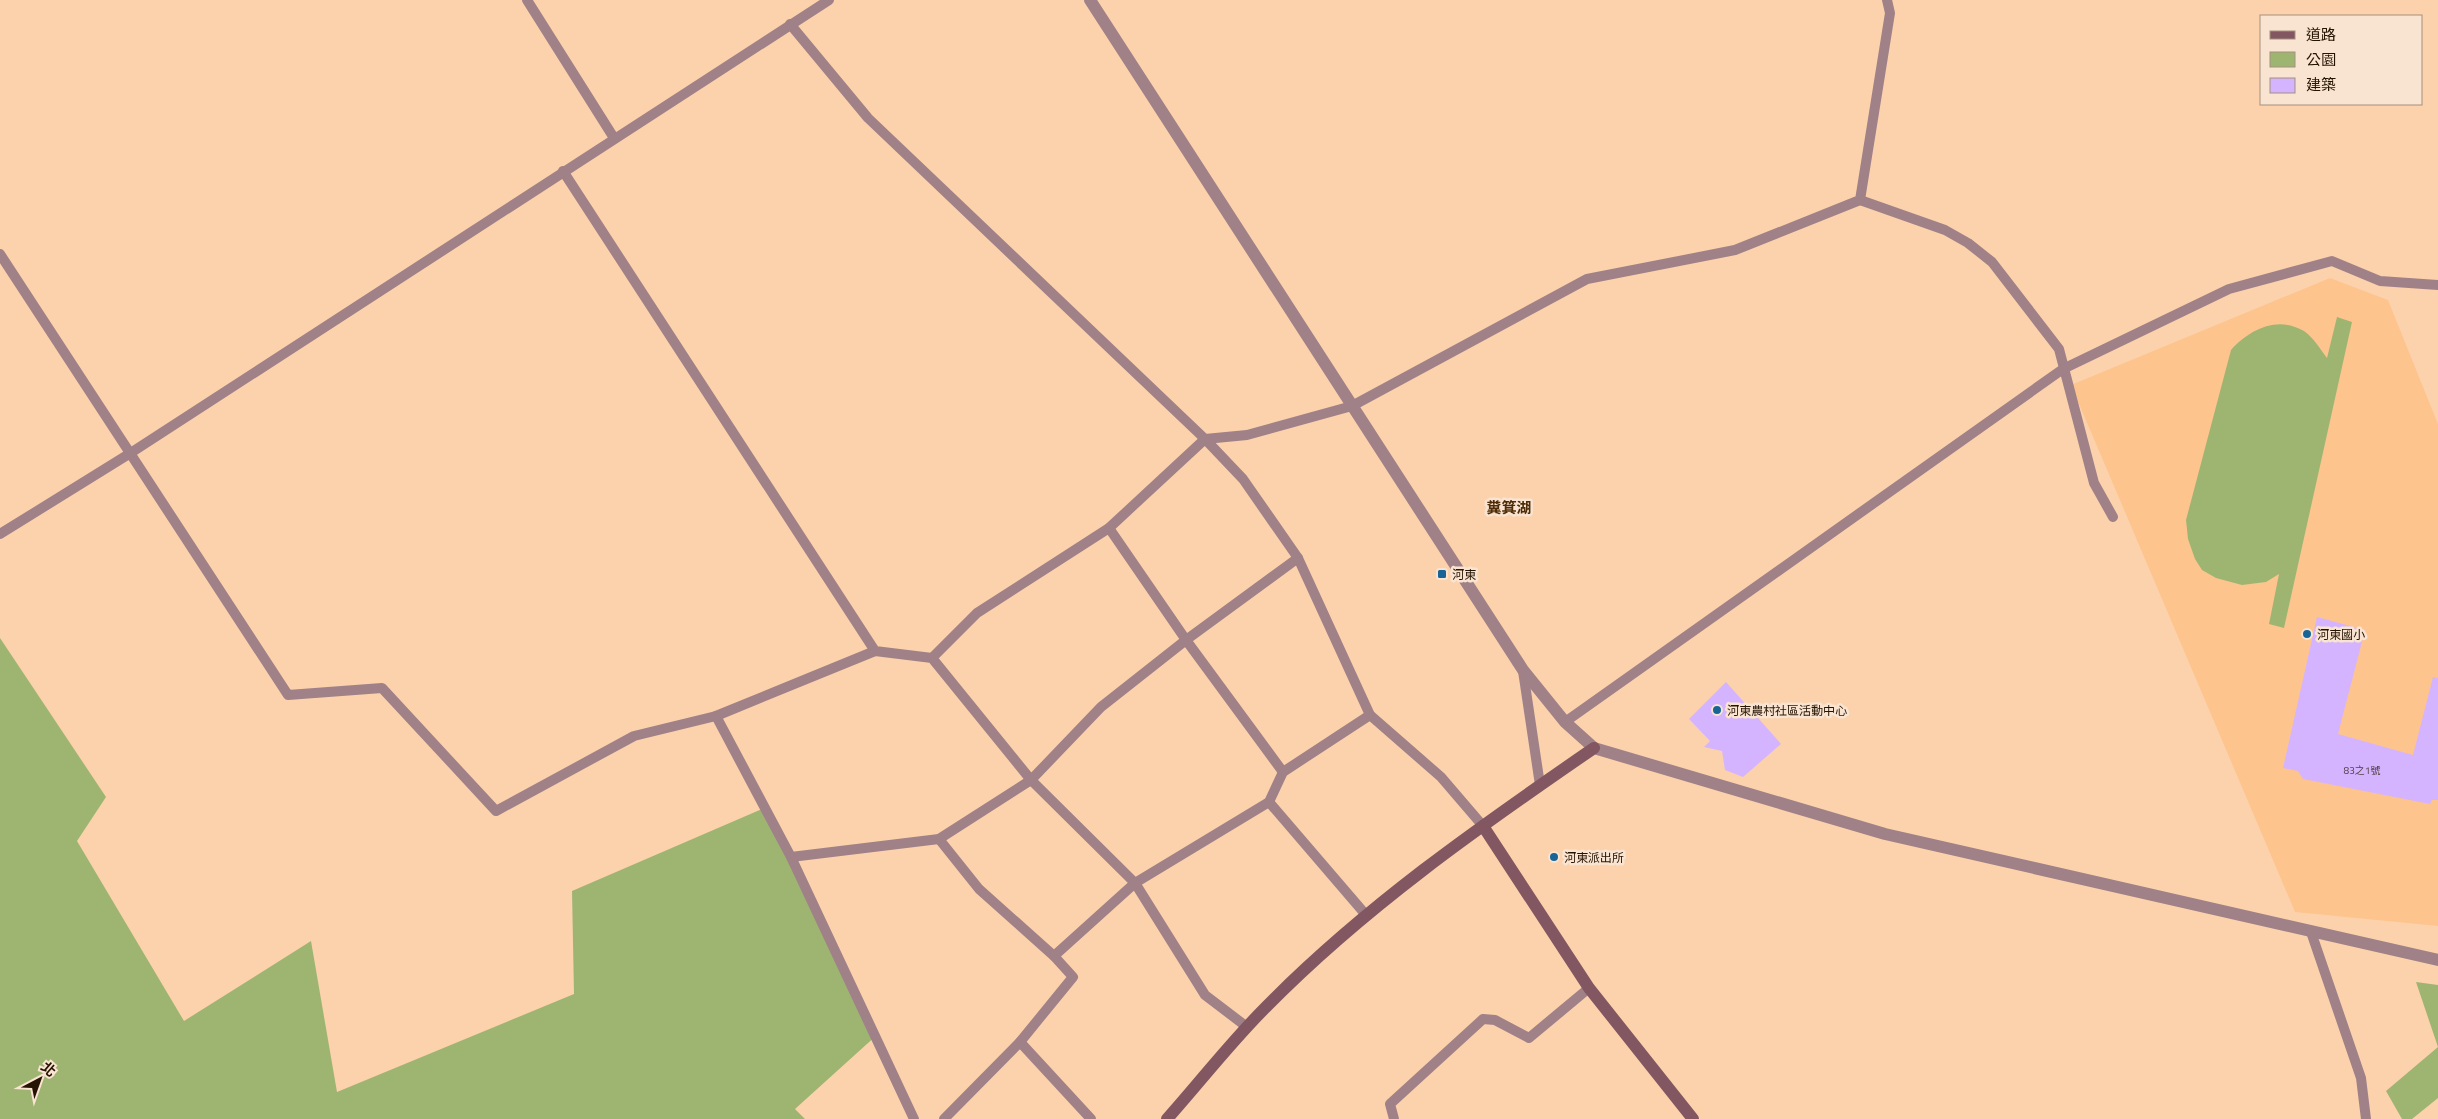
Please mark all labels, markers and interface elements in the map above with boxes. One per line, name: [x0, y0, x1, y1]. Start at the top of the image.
legend: [2260, 15, 2423, 105]
text: 道路: [2306, 23, 2336, 46]
text: 公園: [2306, 48, 2336, 71]
text: 建築: [2306, 73, 2336, 96]
district label: 糞箕湖: [1486, 496, 1532, 519]
place label: 河東: [1452, 565, 1476, 584]
marker: 河東: [1436, 568, 1448, 580]
place label: 河東國小: [2317, 625, 2365, 644]
marker: 河東國小: [2301, 628, 2313, 640]
place label: 河東農村社區活動中心: [1727, 701, 1847, 720]
marker: 河東農村社區活動中心: [1711, 704, 1723, 716]
house number: 83之1號: [2344, 763, 2380, 778]
place label: 河東派出所: [1564, 848, 1624, 867]
marker: 河東派出所: [1548, 851, 1560, 863]
north arrow: [15, 1054, 65, 1104]
text: 北: [37, 1056, 61, 1081]

